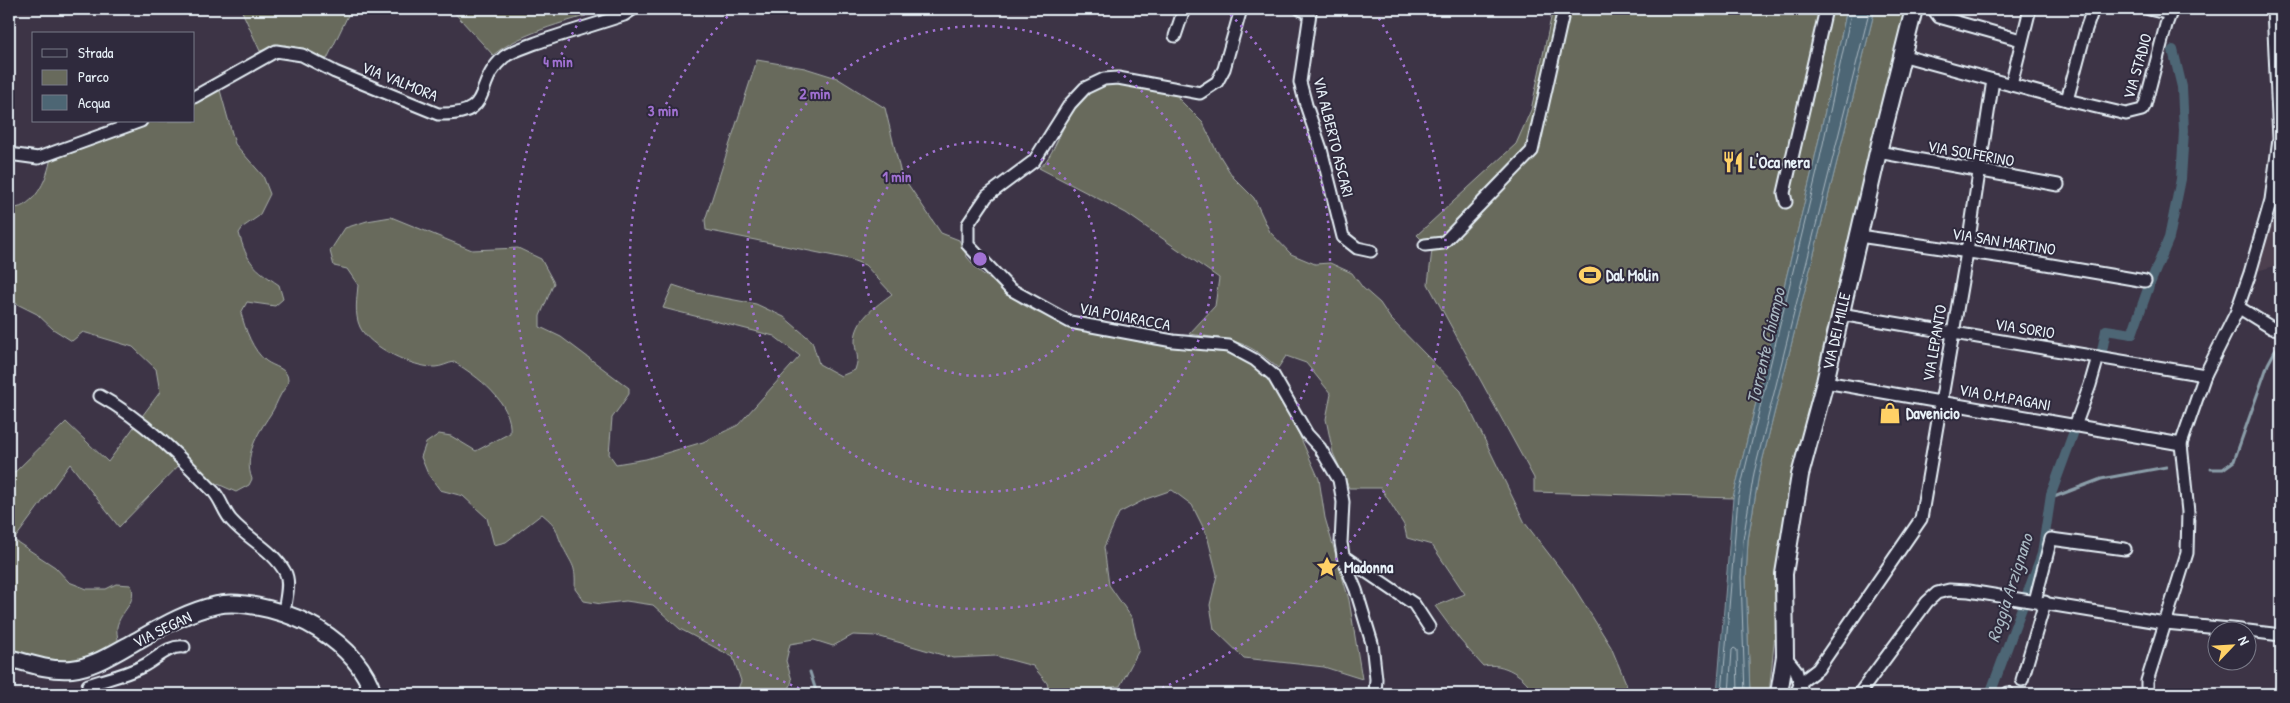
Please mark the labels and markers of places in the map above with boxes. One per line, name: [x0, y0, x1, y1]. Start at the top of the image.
restaurant icon: L'Oca nera: [1720, 149, 1746, 175]
place label: L'Oca nera: [1750, 151, 1810, 173]
centre of rings: [971, 250, 989, 268]
sports icon: Dal Molin: [1577, 262, 1603, 288]
place label: Dal Molin: [1606, 264, 1659, 286]
shop icon: Davenicio: [1877, 400, 1903, 426]
place label: Davenicio: [1906, 402, 1960, 424]
place icon: Madonna: [1314, 554, 1340, 580]
place label: Madonna: [1344, 556, 1394, 578]

